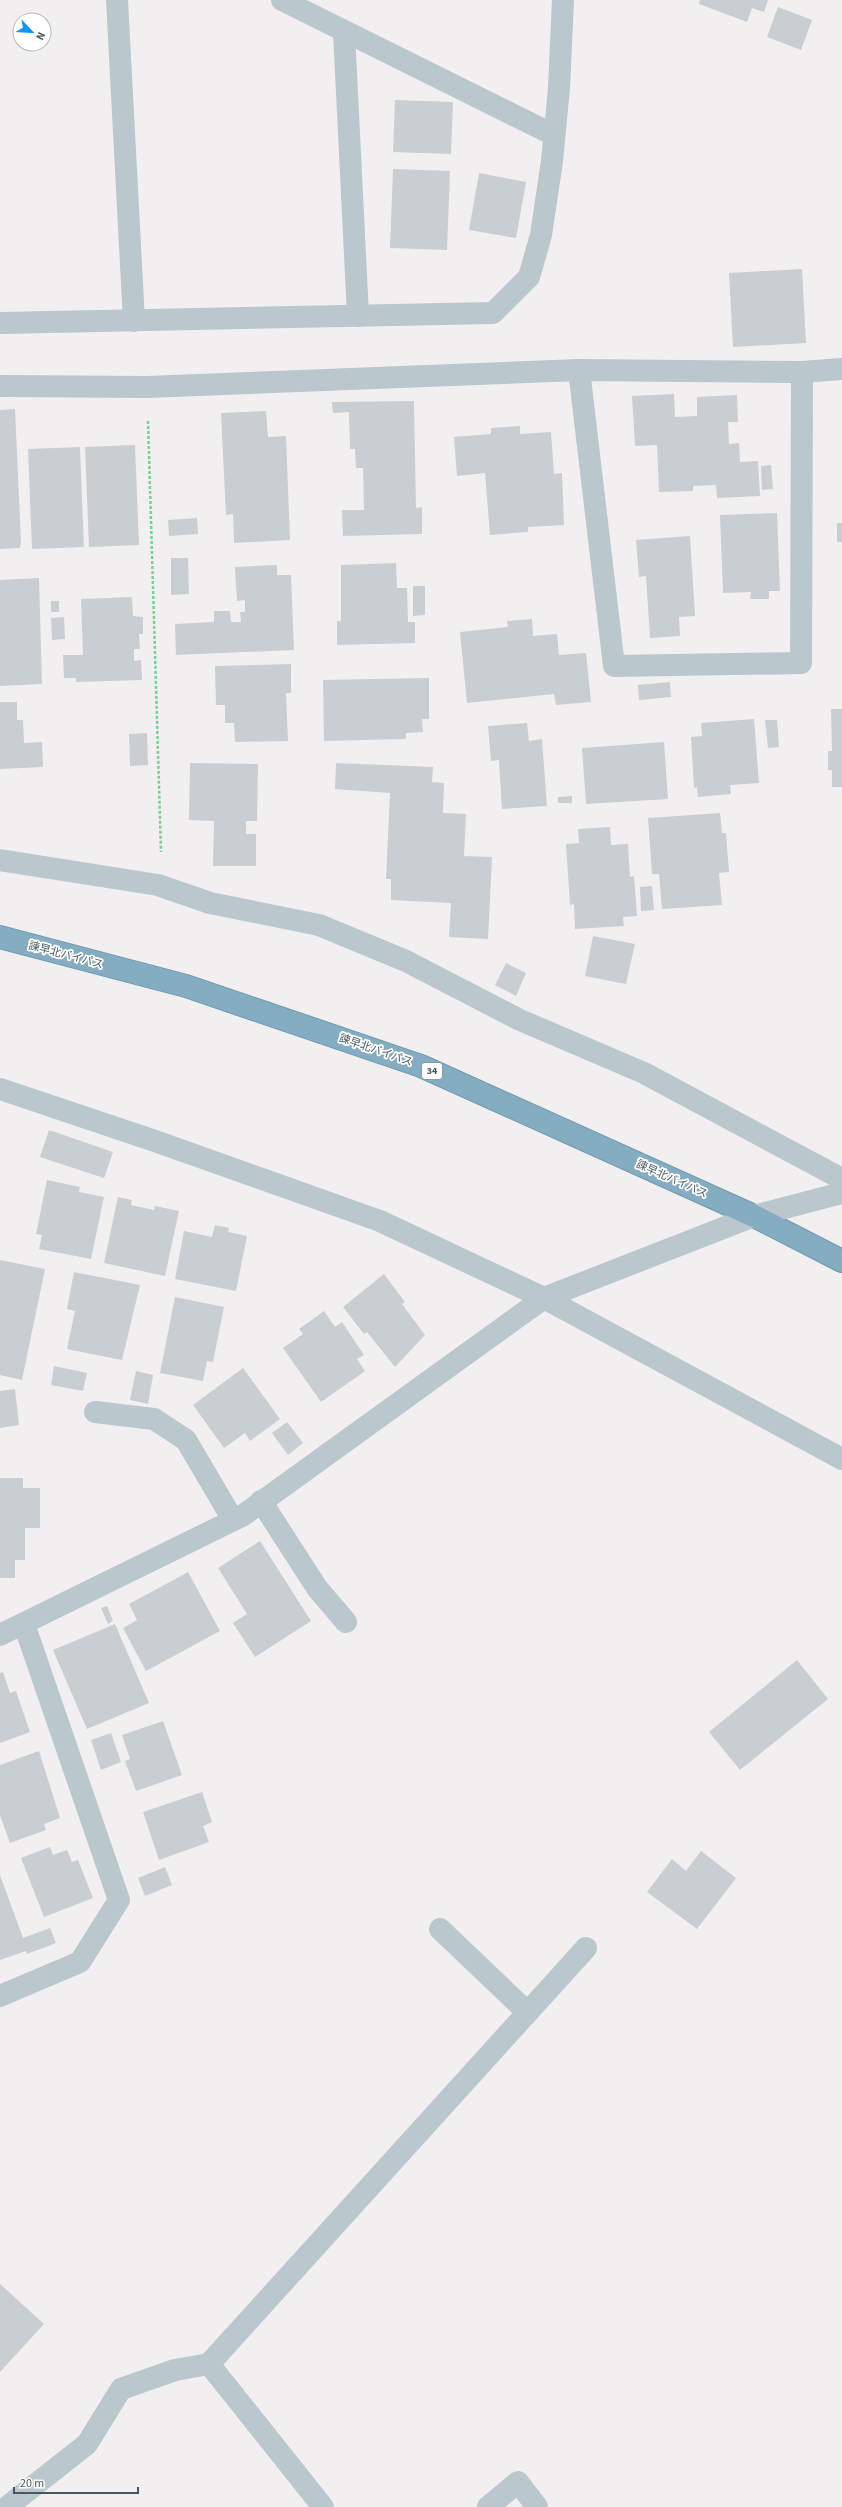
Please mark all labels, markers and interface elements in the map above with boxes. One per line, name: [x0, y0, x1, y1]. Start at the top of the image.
north arrow: [12, 12, 52, 52]
text: N: [32, 30, 49, 43]
street label: 諫早北バイパス: [27, 938, 105, 972]
street label: 諫早北バイパス: [337, 1030, 415, 1070]
road number: 34: [422, 1063, 442, 1079]
street label: 諫早北バイパス: [634, 1157, 710, 1201]
scale bar: [14, 2469, 138, 2495]
text: 20 m: [20, 2475, 44, 2492]

